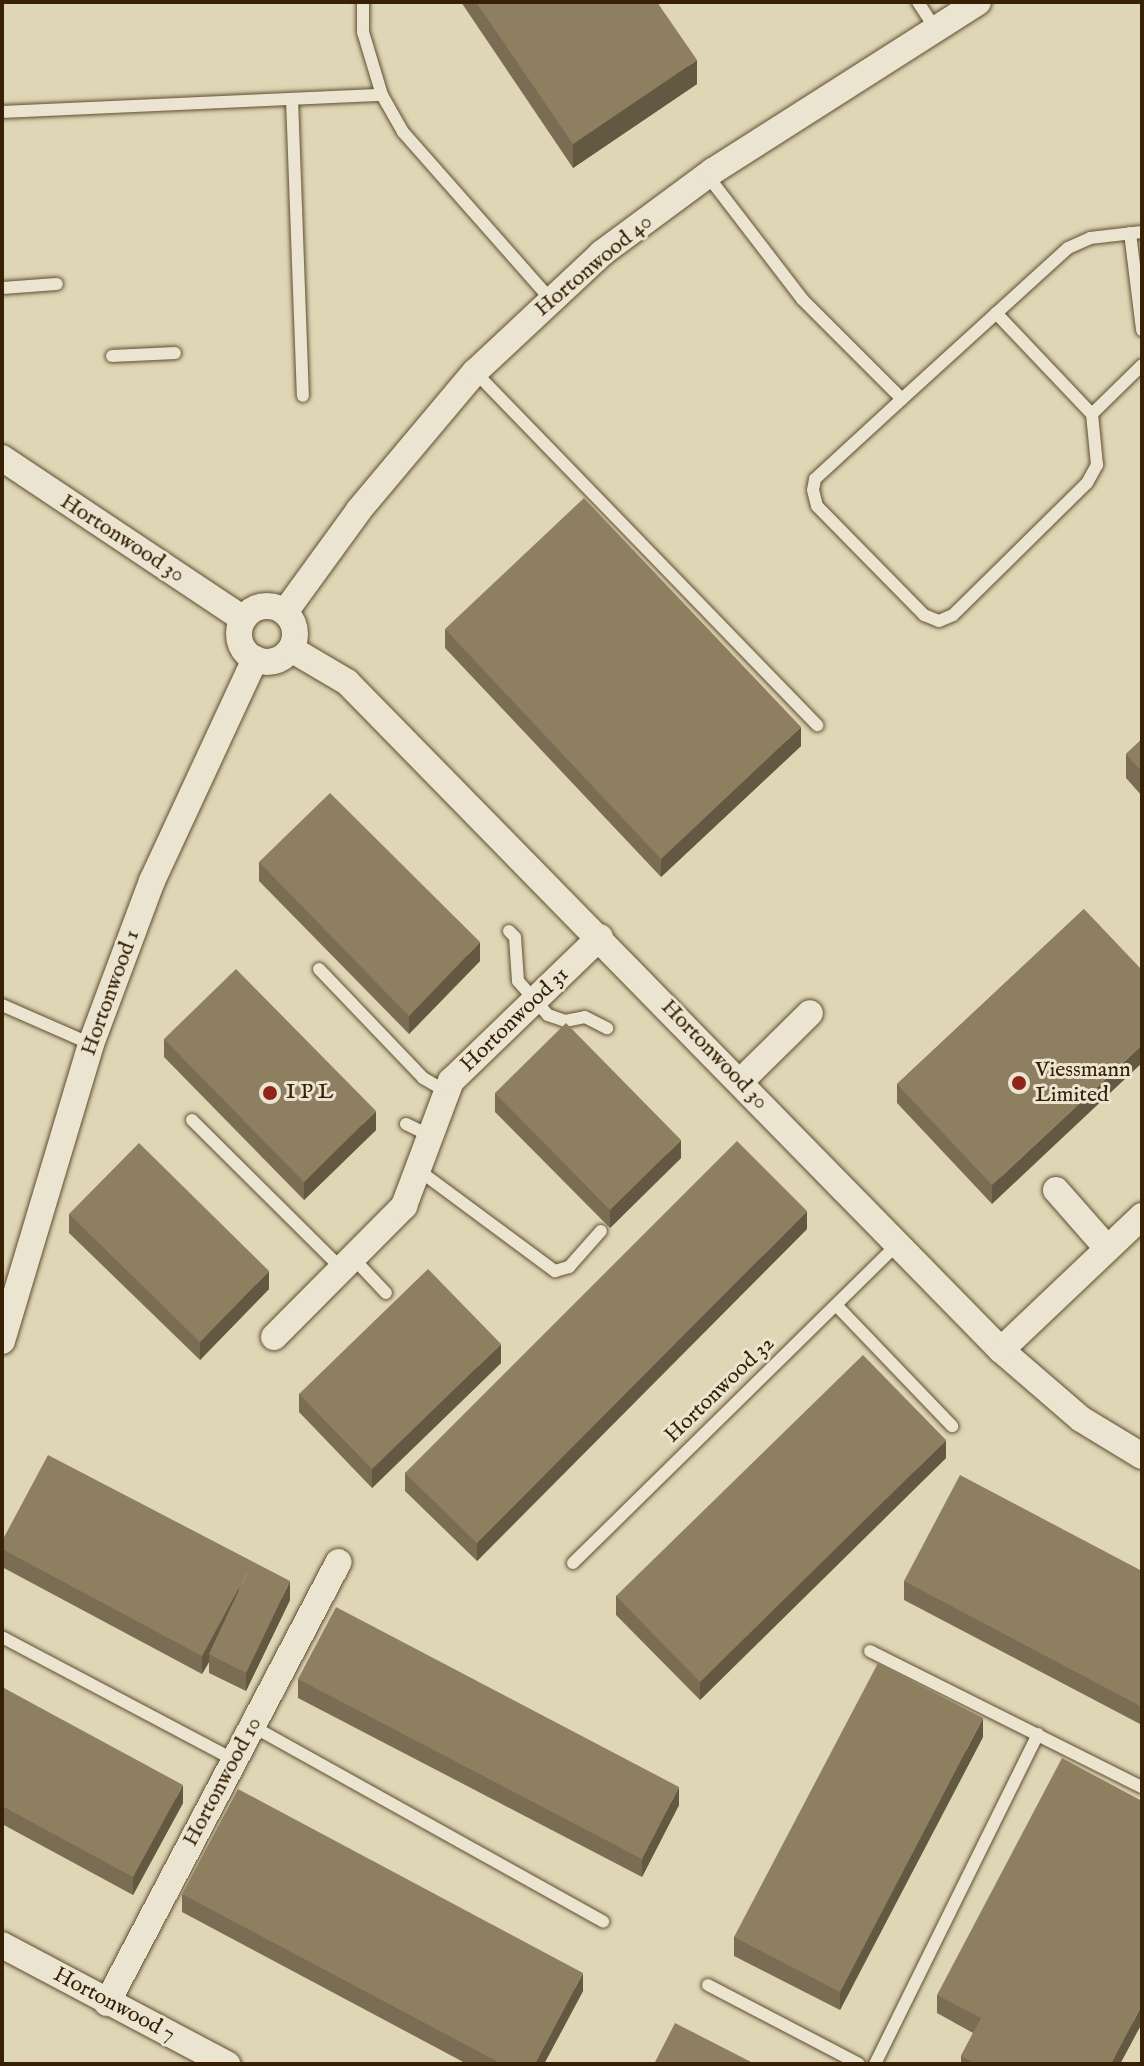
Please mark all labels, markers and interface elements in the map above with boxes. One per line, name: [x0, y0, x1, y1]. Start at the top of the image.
street label: Hortonwood 40: [530, 209, 658, 323]
street label: Hortonwood 30: [55, 489, 189, 589]
street label: Hortonwood 1: [76, 927, 146, 1059]
street label: Hortonwood 31: [455, 962, 575, 1078]
street label: Hortonwood 30: [655, 994, 773, 1116]
place label: Viessmann Limited: [1035, 1057, 1131, 1108]
marker: Viessmann Limited: [1010, 1074, 1028, 1092]
place label: I P L: [286, 1080, 333, 1106]
marker: I P L: [261, 1084, 279, 1102]
street label: Hortonwood 32: [660, 1331, 780, 1449]
street label: Hortonwood 10: [178, 1713, 268, 1851]
street label: Hortonwood 7: [49, 1962, 179, 2048]

